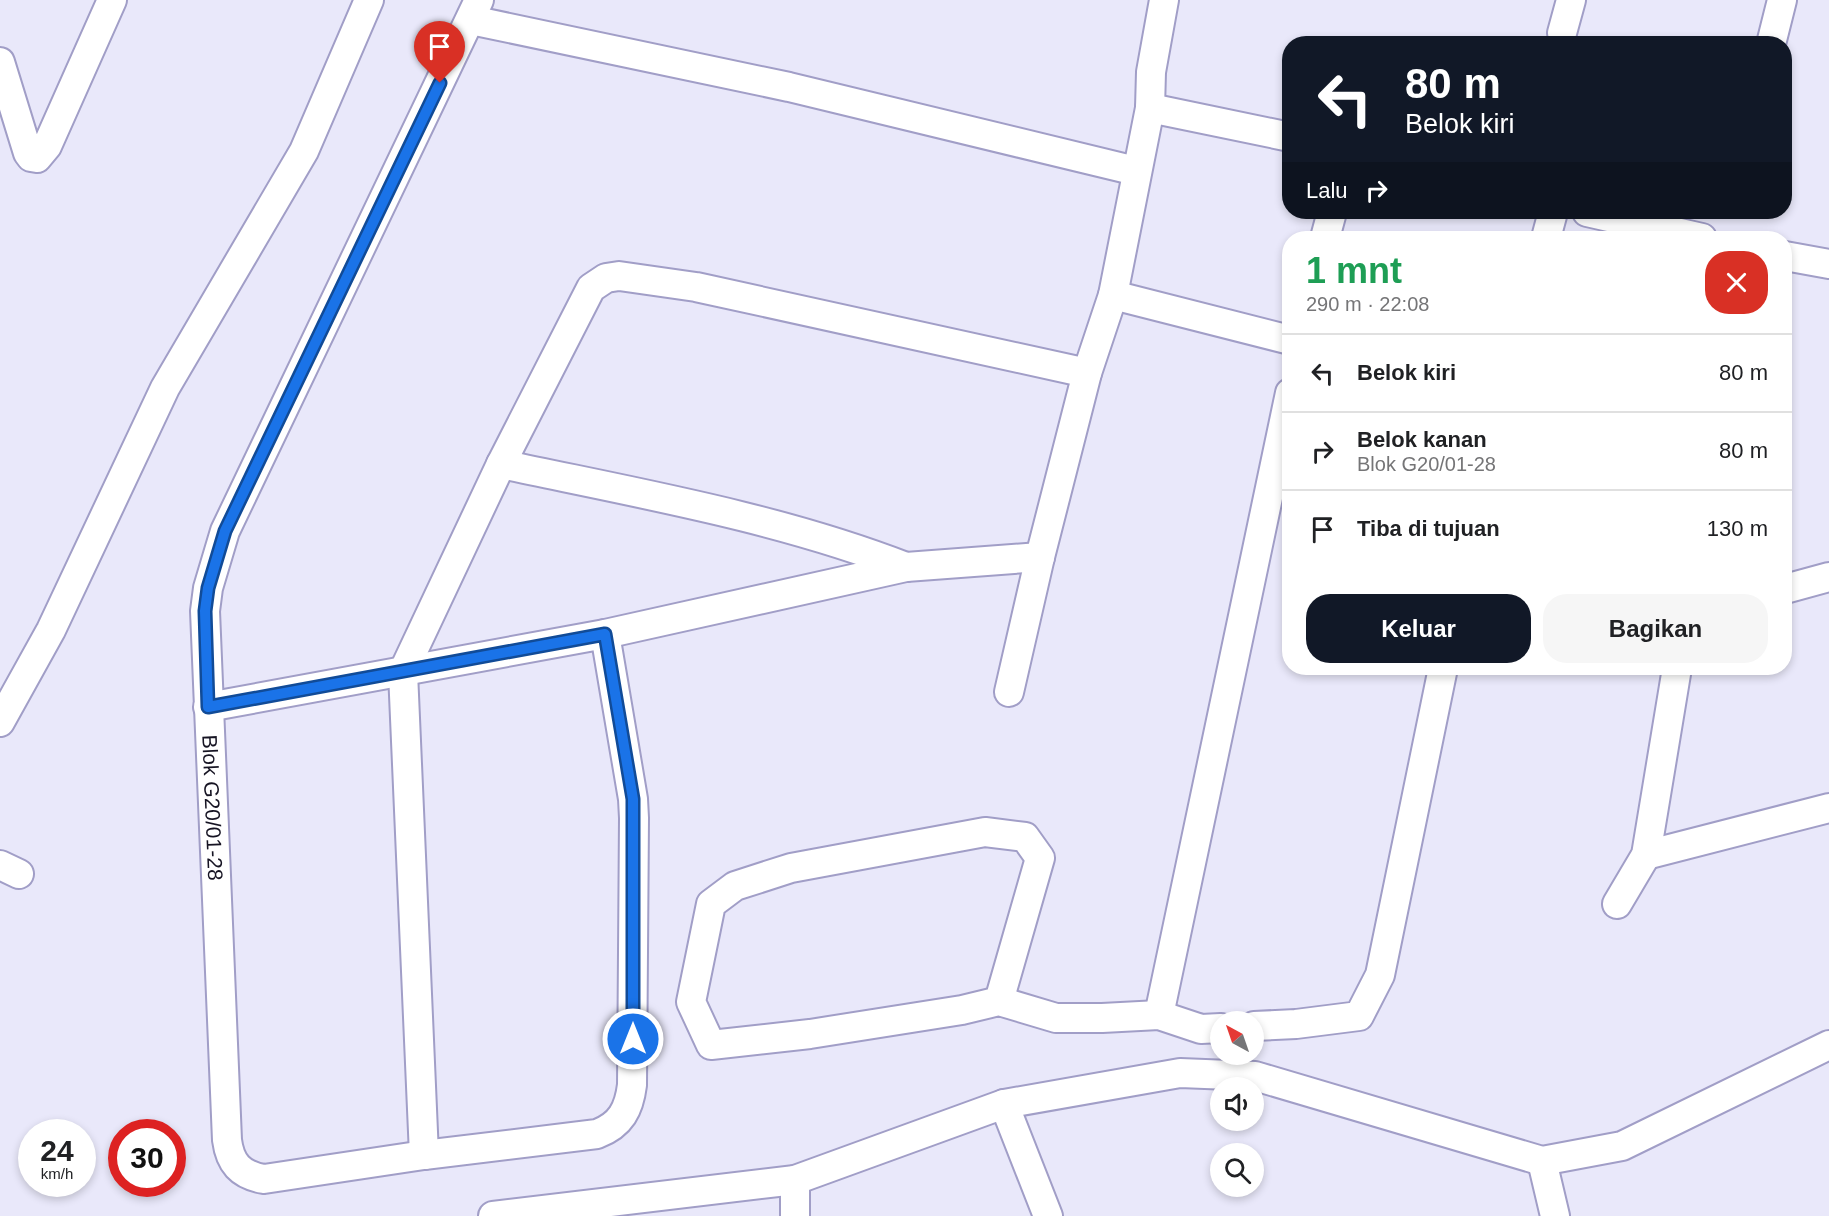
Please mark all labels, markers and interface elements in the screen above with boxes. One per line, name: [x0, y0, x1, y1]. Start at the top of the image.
pin: [414, 21, 465, 83]
icon: arrive: [423, 30, 456, 63]
icon: left: [1306, 60, 1384, 138]
text: 80 m: [1405, 60, 1501, 107]
text: Belok kiri: [1405, 109, 1515, 139]
icon: right: [1360, 174, 1393, 207]
text: Lalu: [1306, 178, 1348, 203]
text: 1 mnt: [1306, 250, 1402, 291]
button: close: [1705, 251, 1768, 314]
text: 290 m · 22:08: [1306, 293, 1429, 315]
icon: left: [1306, 357, 1339, 390]
text: Belok kiri: [1357, 360, 1456, 385]
text: 80 m: [1719, 360, 1768, 385]
text: Belok kanan: [1357, 427, 1487, 452]
icon: right: [1306, 435, 1339, 468]
text: 80 m: [1719, 438, 1768, 463]
text: Blok G20/01-28: [1357, 453, 1496, 475]
icon: arrive: [1306, 513, 1339, 546]
text: Tiba di tujuan: [1357, 516, 1500, 541]
text: 130 m: [1707, 516, 1768, 541]
button: Keluar: [1306, 594, 1531, 663]
button: Bagikan: [1543, 594, 1768, 663]
street label: Blok G20/01-28: [199, 734, 228, 881]
position arrow: [601, 1007, 665, 1071]
north arrow: [1210, 1011, 1264, 1065]
map controls: [1210, 1011, 1264, 1197]
button: sound: [1210, 1077, 1264, 1131]
speed limit sign: 30: [108, 1119, 186, 1197]
text: 24: [40, 1134, 74, 1167]
button: search: [1210, 1143, 1264, 1197]
text: km/h: [41, 1165, 73, 1182]

